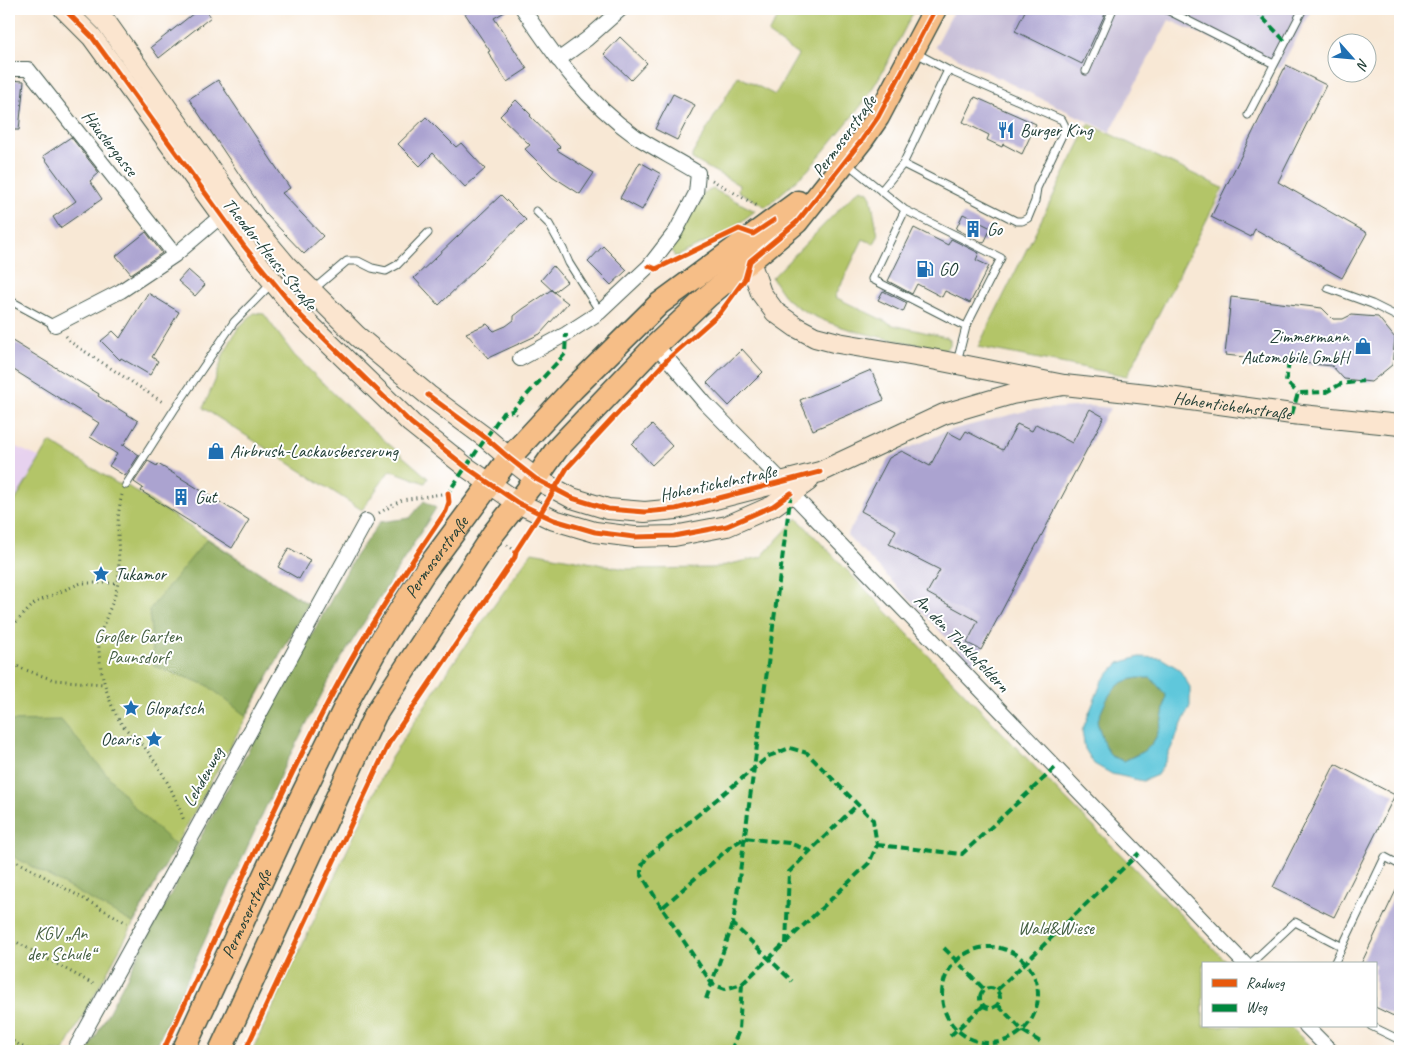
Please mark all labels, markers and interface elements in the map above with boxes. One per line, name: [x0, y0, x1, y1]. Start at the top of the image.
north arrow: [1326, 32, 1376, 82]
text: N: [1353, 56, 1373, 73]
street label: Permoserstraße: [807, 90, 882, 181]
street label: Häuslergasse: [77, 105, 143, 181]
place label: Burger King: [1020, 119, 1094, 141]
restaurant icon: Burger King: [996, 120, 1016, 140]
street label: Theodor-Heuss-Straße: [218, 193, 323, 315]
place label: Go: [987, 218, 1004, 240]
building icon: Go: [963, 219, 983, 239]
place label: GO: [939, 258, 959, 280]
fuel station icon: GO: [915, 259, 935, 279]
place label: Zimmermann Automobile GmbH: [1242, 325, 1352, 368]
shop icon: Zimmermann Automobile GmbH: [1353, 336, 1373, 356]
street label: Hohentichelnstraße: [1172, 387, 1294, 425]
place label: Airbrush-Lackausbesserung: [230, 440, 400, 462]
shop icon: Airbrush-Lackausbesserung: [206, 441, 226, 461]
street label: Hohentichelnstraße: [658, 460, 779, 506]
place label: Gut: [195, 486, 218, 508]
building icon: Gut: [171, 487, 191, 507]
street label: Permoserstraße: [400, 511, 474, 602]
place label: Tukamor: [115, 563, 168, 585]
place icon: Tukamor: [91, 564, 111, 584]
street label: An den Theklafeldern: [910, 589, 1015, 697]
park label: Großer Garten Paunsdorf: [94, 625, 183, 668]
place label: Glopatsch: [145, 697, 205, 719]
place icon: Glopatsch: [121, 698, 141, 718]
place label: Ocaris: [101, 728, 142, 750]
place icon: Ocaris: [144, 729, 164, 749]
street label: Lehdenweg: [178, 742, 229, 811]
street label: Permoserstraße: [216, 865, 277, 962]
park label: Wald&Wiese: [1018, 917, 1095, 939]
park label: KGV „An der Schule“: [27, 922, 99, 965]
legend: [1202, 962, 1376, 1028]
text: Radweg: [1246, 974, 1286, 993]
text: Weg: [1246, 998, 1268, 1017]

